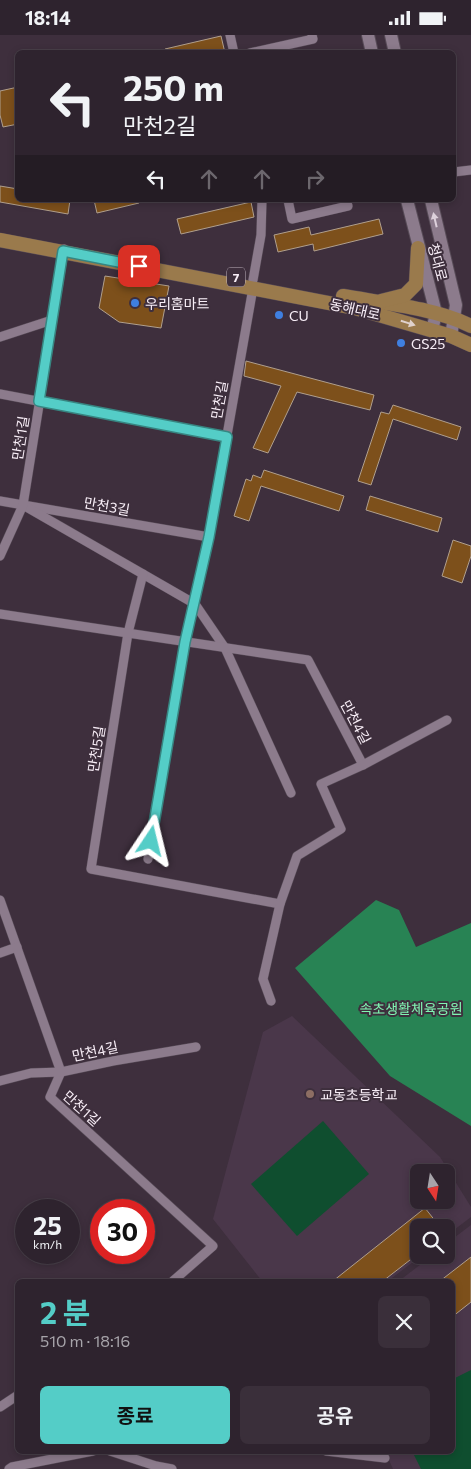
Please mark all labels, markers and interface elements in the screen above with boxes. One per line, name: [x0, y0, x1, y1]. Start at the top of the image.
text: 18:14: [25, 6, 71, 29]
text: 250 m: [123, 65, 224, 108]
icon: left: [40, 70, 105, 135]
text: 만천2길: [123, 112, 196, 139]
icon: left: [142, 165, 170, 193]
icon: ahead: [195, 165, 223, 193]
icon: ahead: [248, 165, 276, 193]
icon: right: [301, 165, 329, 193]
one-way arrow: [431, 213, 439, 228]
street label: 청대로: [425, 241, 451, 283]
pin: [118, 245, 160, 287]
icon: arrive: [125, 252, 153, 280]
road number: 7: [227, 267, 245, 287]
place label: 우리홈마트: [145, 295, 210, 312]
street label: 동해대로: [328, 295, 382, 323]
marker: 우리홈마트: [129, 297, 141, 309]
place label: CU: [289, 307, 309, 324]
marker: CU: [273, 309, 285, 321]
one-way arrow: [400, 319, 415, 327]
place label: GS25: [411, 335, 445, 352]
marker: GS25: [395, 337, 407, 349]
street label: 만천길: [207, 379, 231, 421]
street label: 만천1길: [8, 415, 32, 461]
street label: 만천3길: [83, 494, 131, 518]
street label: 만천4길: [337, 697, 375, 747]
street label: 만천5길: [84, 725, 108, 773]
position arrow: [124, 814, 176, 866]
park label: 속초생활체육공원: [359, 1000, 463, 1017]
street label: 만천4길: [70, 1038, 120, 1064]
place label: 교동초등학교: [320, 1086, 397, 1103]
street label: 만천1길: [60, 1087, 104, 1129]
marker: 교동초등학교: [304, 1088, 316, 1100]
north arrow: [410, 1164, 455, 1209]
map controls: [410, 1164, 455, 1264]
speed limit sign: 30: [90, 1199, 155, 1264]
text: 25: [33, 1210, 62, 1240]
button: search: [410, 1219, 455, 1264]
text: km/h: [33, 1237, 62, 1251]
text: 2 분: [40, 1293, 90, 1330]
button: close: [378, 1296, 430, 1348]
text: 510 m · 18:16: [40, 1331, 130, 1350]
button: 종료: [40, 1386, 230, 1444]
button: 공유: [240, 1386, 430, 1444]

